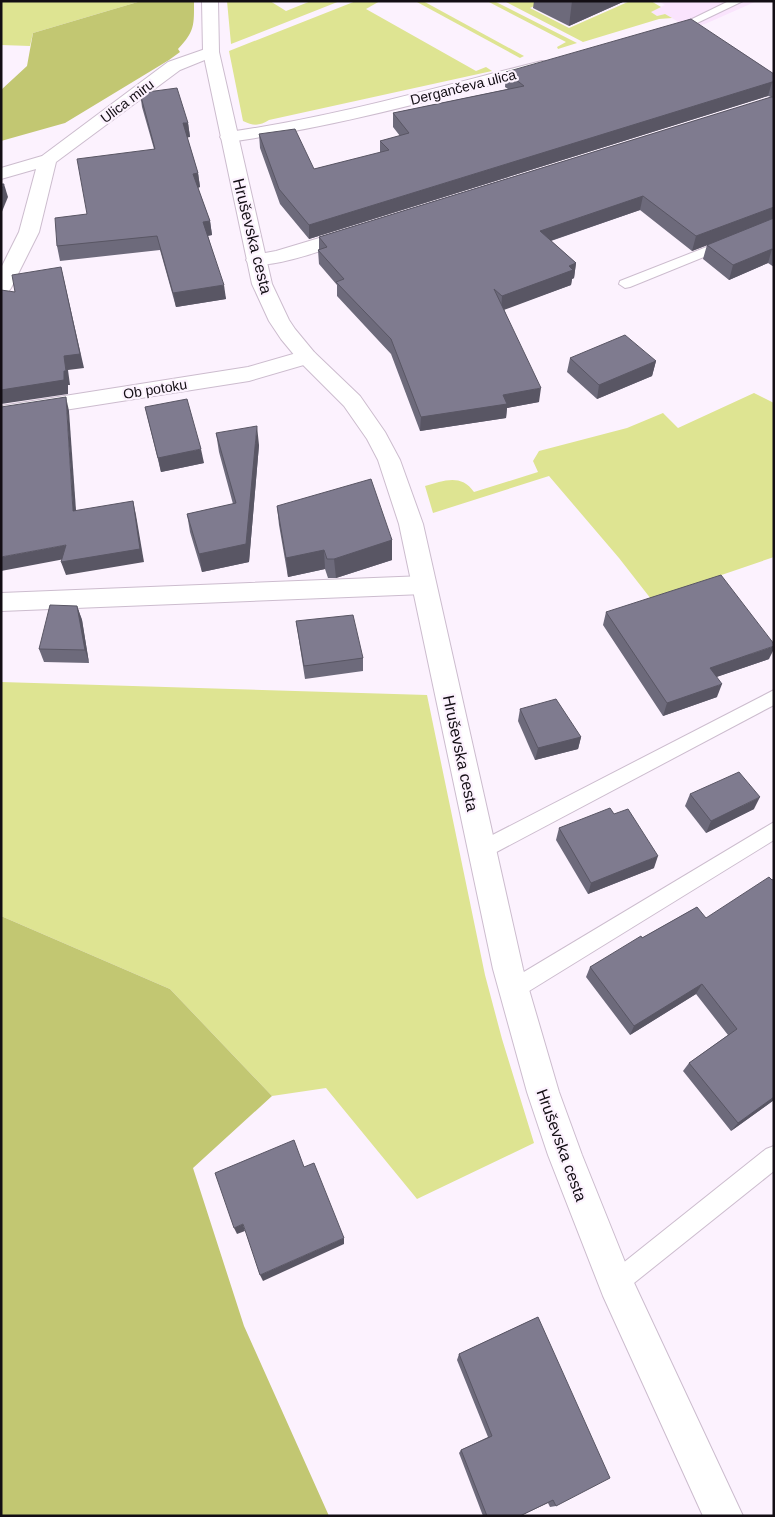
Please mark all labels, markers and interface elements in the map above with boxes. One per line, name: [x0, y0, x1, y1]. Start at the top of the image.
street label: Dergančeva ulica: [409, 66, 518, 108]
street label: Ulica miru: [97, 76, 157, 126]
street label: Hruševska cesta: [230, 177, 275, 296]
street label: Ob potoku: [122, 376, 188, 402]
street label: Hruševska cesta: [440, 693, 481, 813]
street label: Hruševska cesta: [533, 1087, 590, 1204]

